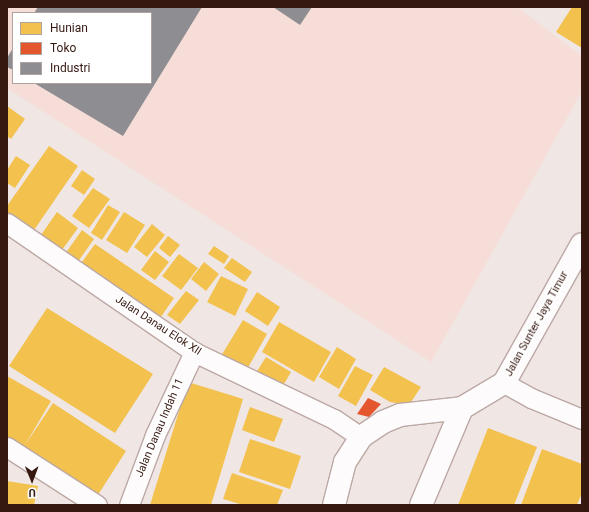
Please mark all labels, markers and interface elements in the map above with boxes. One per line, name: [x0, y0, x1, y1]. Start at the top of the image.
legend: [12, 12, 152, 84]
text: Hunian: [50, 21, 88, 35]
text: Toko: [50, 41, 76, 55]
text: Industri: [50, 61, 90, 75]
street label: Jalan Sunter Jaya Timur: [502, 269, 572, 379]
street label: Jalan Danau Elok XII: [112, 293, 204, 359]
street label: Jalan Danau Indah 11: [133, 377, 187, 479]
north arrow: [12, 460, 52, 500]
text: U: [28, 486, 36, 499]

